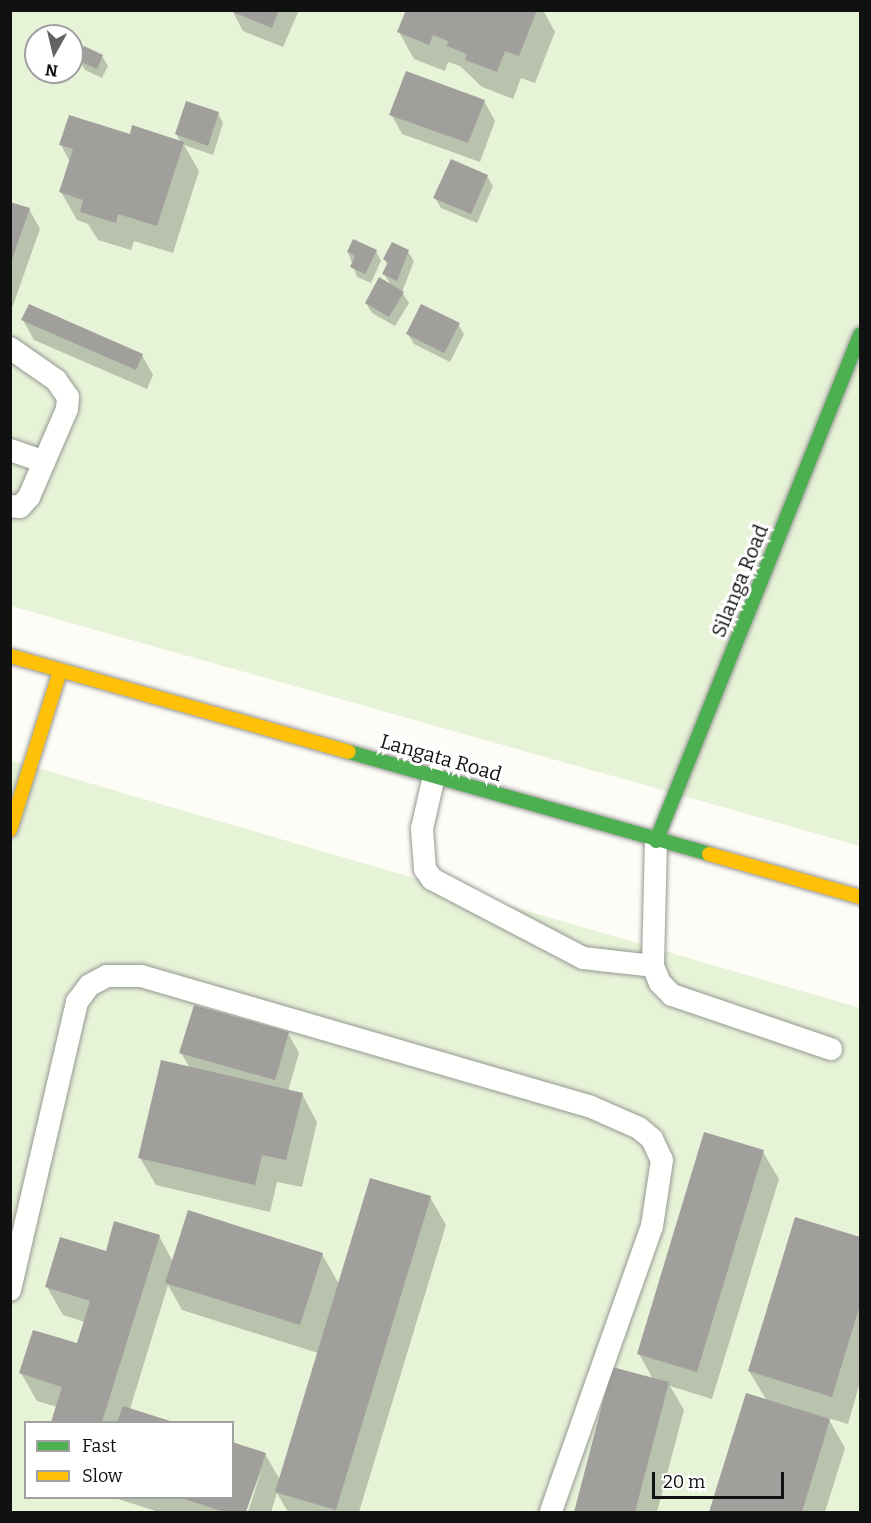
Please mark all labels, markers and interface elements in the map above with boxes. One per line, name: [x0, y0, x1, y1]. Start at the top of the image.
north arrow: [24, 24, 84, 84]
text: N: [44, 60, 59, 81]
street label: Silanga Road: [707, 521, 773, 641]
street label: Langata Road: [377, 729, 505, 787]
legend: [24, 1421, 234, 1499]
text: Fast: [82, 1435, 117, 1457]
scale bar: [655, 1460, 787, 1498]
text: Slow: [82, 1465, 122, 1487]
text: 20 m: [663, 1471, 705, 1493]

